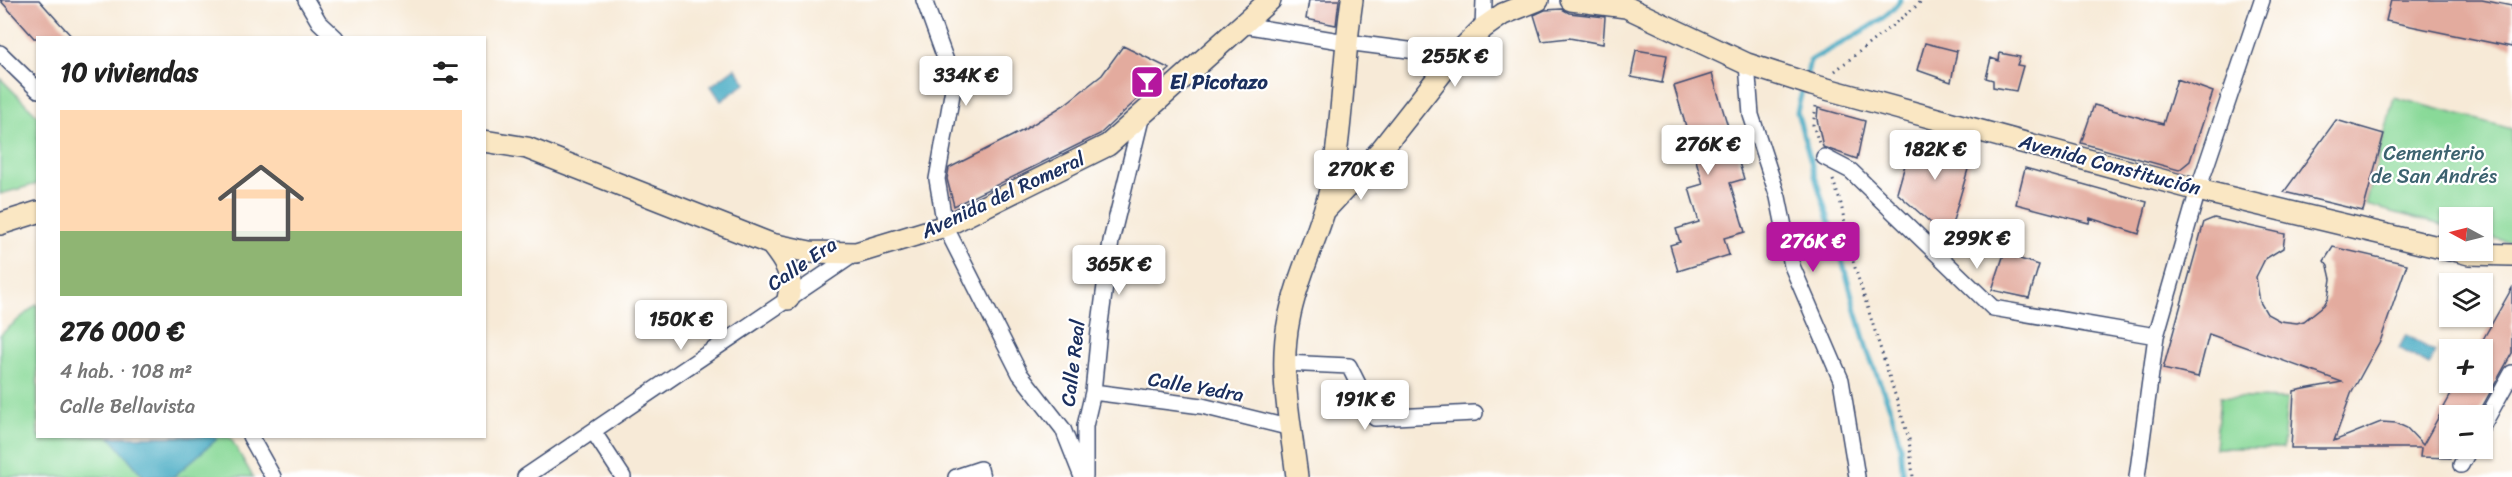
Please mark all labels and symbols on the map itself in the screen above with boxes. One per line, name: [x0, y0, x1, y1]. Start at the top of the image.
pin: 255K €: [1406, 37, 1504, 88]
pin: 334K €: [917, 56, 1015, 107]
bar icon: El Picotazo: [1129, 64, 1165, 100]
place label: El Picotazo: [1170, 65, 1268, 100]
street label: Avenida Constitución: [2014, 124, 2205, 206]
pin: 276K €: [1659, 125, 1757, 176]
pin: 182K €: [1886, 130, 1984, 181]
park label: Cementerio de San Andrés: [2371, 136, 2498, 194]
street label: Avenida del Romeral: [914, 141, 1092, 249]
pin: 270K €: [1312, 150, 1410, 201]
north arrow: [2439, 207, 2493, 261]
pin: 299K €: [1928, 219, 2026, 270]
pin: 276K €: [1764, 222, 1862, 273]
street label: Calle Era: [760, 227, 844, 301]
pin: 365K €: [1070, 245, 1168, 296]
pin: 150K €: [632, 300, 730, 351]
street label: Calle Real: [1050, 317, 1096, 408]
street label: Calle Yedra: [1145, 361, 1247, 413]
pin: 191K €: [1316, 380, 1414, 431]

